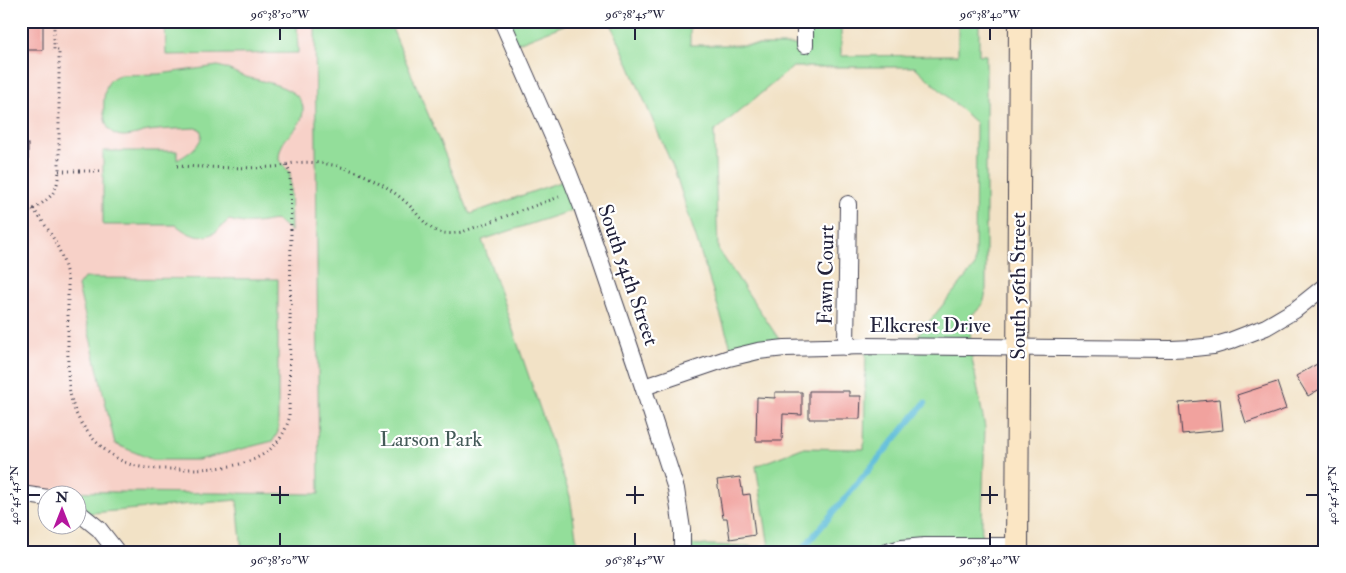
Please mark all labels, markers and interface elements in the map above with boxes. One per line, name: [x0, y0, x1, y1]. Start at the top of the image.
text: 96°38'50"W: [250, 7, 310, 22]
text: 96°38'45"W: [605, 7, 665, 22]
text: 96°38'40"W: [959, 7, 1021, 22]
street label: South 54th Street: [591, 201, 665, 349]
street label: South 56th Street: [1005, 212, 1032, 360]
street label: Fawn Court: [812, 224, 840, 325]
street label: Elkcrest Drive: [869, 312, 991, 339]
park label: Larson Park: [380, 426, 482, 453]
text: 40°45'45"N: [7, 465, 22, 525]
text: 40°45'45"N: [1325, 465, 1340, 525]
north arrow: [38, 486, 88, 536]
text: N: [55, 489, 69, 506]
text: 96°38'50"W: [250, 553, 310, 568]
text: 96°38'45"W: [605, 553, 665, 568]
text: 96°38'40"W: [959, 553, 1021, 568]

